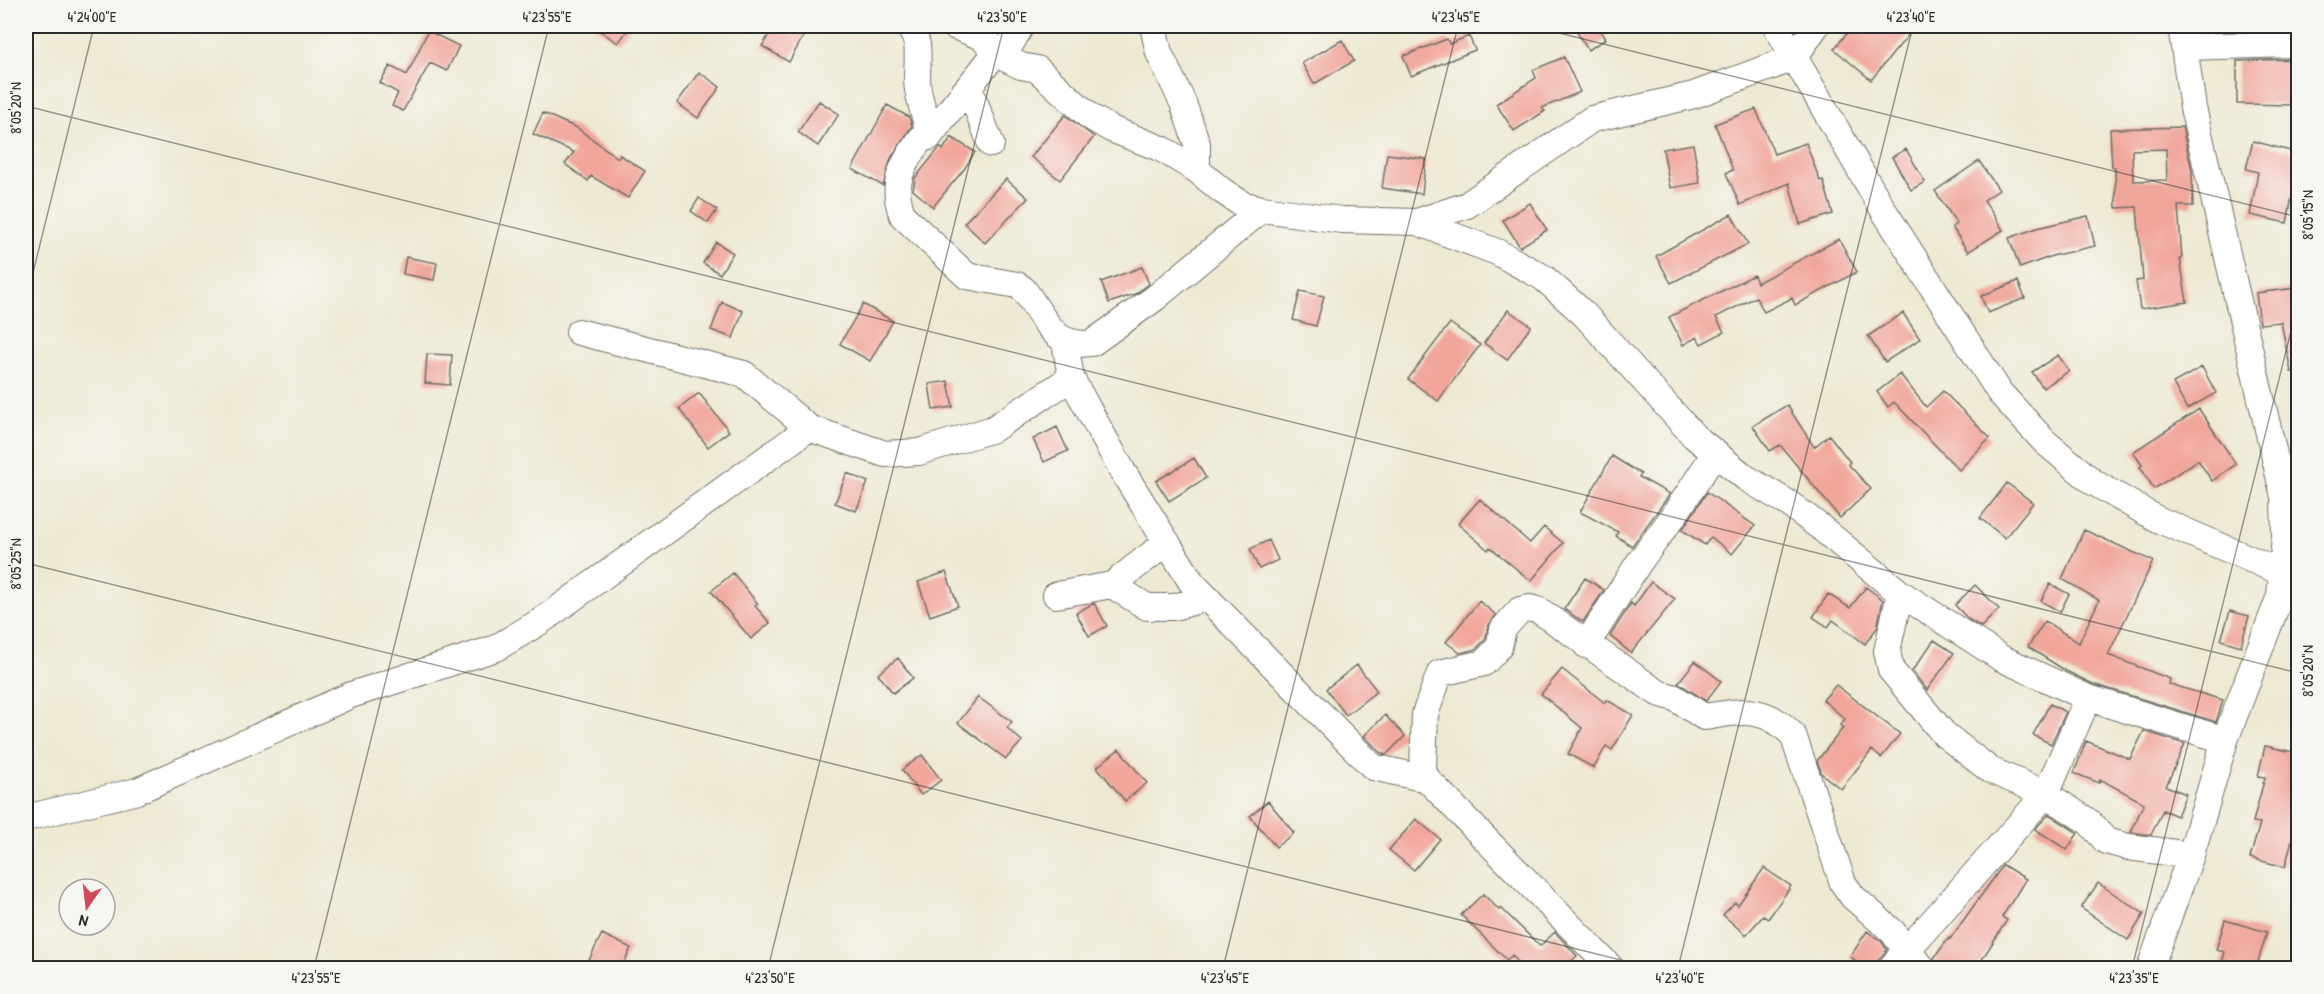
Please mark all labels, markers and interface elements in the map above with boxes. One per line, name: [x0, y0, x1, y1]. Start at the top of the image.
text: 4°24'00"E: [68, 6, 117, 27]
text: 4°23'55"E: [522, 6, 572, 27]
text: 4°23'50"E: [977, 6, 1027, 27]
text: 4°23'45"E: [1432, 6, 1481, 27]
text: 4°23'40"E: [1887, 6, 1936, 27]
text: 8°05'20"N: [5, 82, 26, 134]
text: 8°05'15"N: [2297, 190, 2318, 240]
text: 8°05'25"N: [5, 538, 26, 590]
text: 8°05'20"N: [2297, 645, 2318, 697]
north arrow: [57, 877, 117, 937]
text: N: [76, 910, 90, 933]
text: 4°23'55"E: [291, 967, 341, 988]
text: 4°23'50"E: [745, 967, 795, 988]
text: 4°23'45"E: [1201, 967, 1250, 988]
text: 4°23'40"E: [1656, 967, 1705, 988]
text: 4°23'35"E: [2109, 967, 2159, 988]

